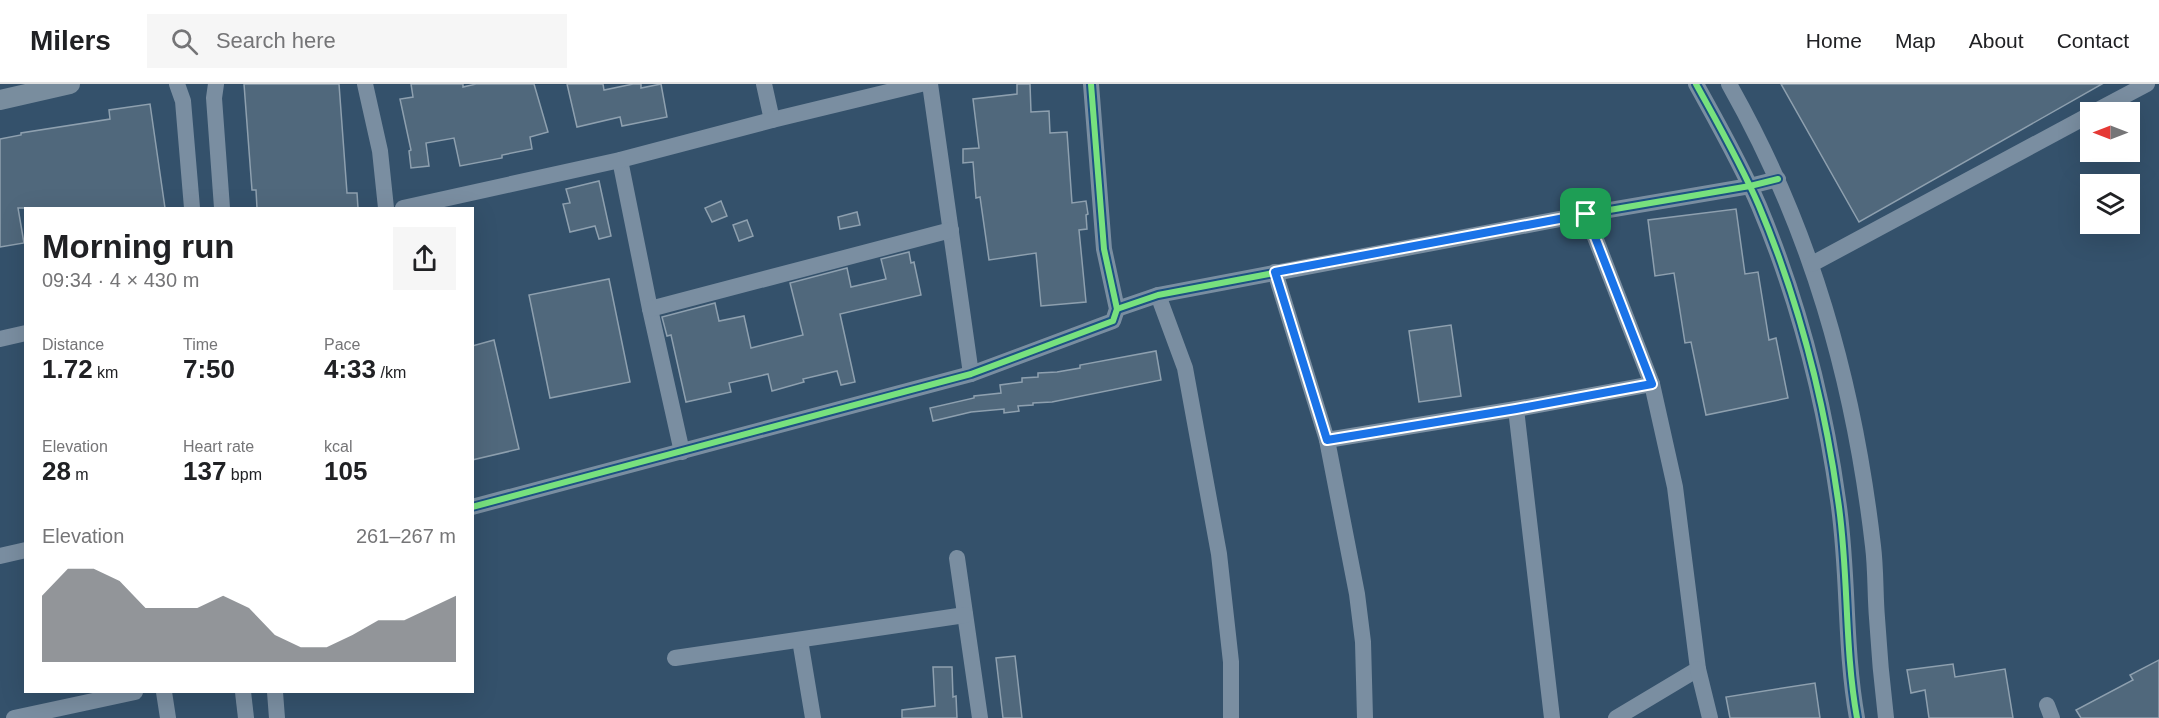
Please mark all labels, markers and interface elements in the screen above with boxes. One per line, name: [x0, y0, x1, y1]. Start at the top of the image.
search box: [147, 14, 567, 68]
text: Milers: [30, 25, 111, 56]
icon: search: [168, 25, 201, 58]
text: Search here: [216, 28, 336, 53]
text: Home: [1806, 29, 1862, 52]
text: Map: [1895, 29, 1936, 52]
text: About: [1969, 29, 2024, 52]
text: Contact: [2057, 29, 2129, 52]
north arrow: [2080, 102, 2140, 162]
map controls: [2080, 102, 2140, 234]
button: layers: [2080, 174, 2140, 234]
pin: [1560, 188, 1611, 239]
icon: arrive: [1569, 197, 1602, 230]
button: share: [393, 227, 456, 290]
text: Morning run: [42, 228, 234, 265]
text: 09:34 · 4 × 430 m: [42, 269, 199, 291]
text: Distance: [42, 336, 104, 353]
text: Time: [183, 336, 218, 353]
text: Pace: [324, 336, 360, 353]
text: 1.72: [42, 354, 93, 384]
text: 7:50: [183, 354, 235, 384]
text: 4:33: [324, 354, 376, 384]
text: km: [93, 364, 118, 381]
text: /km: [376, 364, 406, 381]
text: Elevation: [42, 438, 108, 455]
text: Heart rate: [183, 438, 254, 455]
text: kcal: [324, 438, 352, 455]
text: 28: [42, 456, 71, 486]
text: 137: [183, 456, 226, 486]
text: 105: [324, 456, 367, 486]
text: m: [71, 466, 89, 483]
text: bpm: [226, 466, 262, 483]
text: Elevation: [42, 525, 124, 547]
text: 261–267 m: [356, 525, 456, 547]

